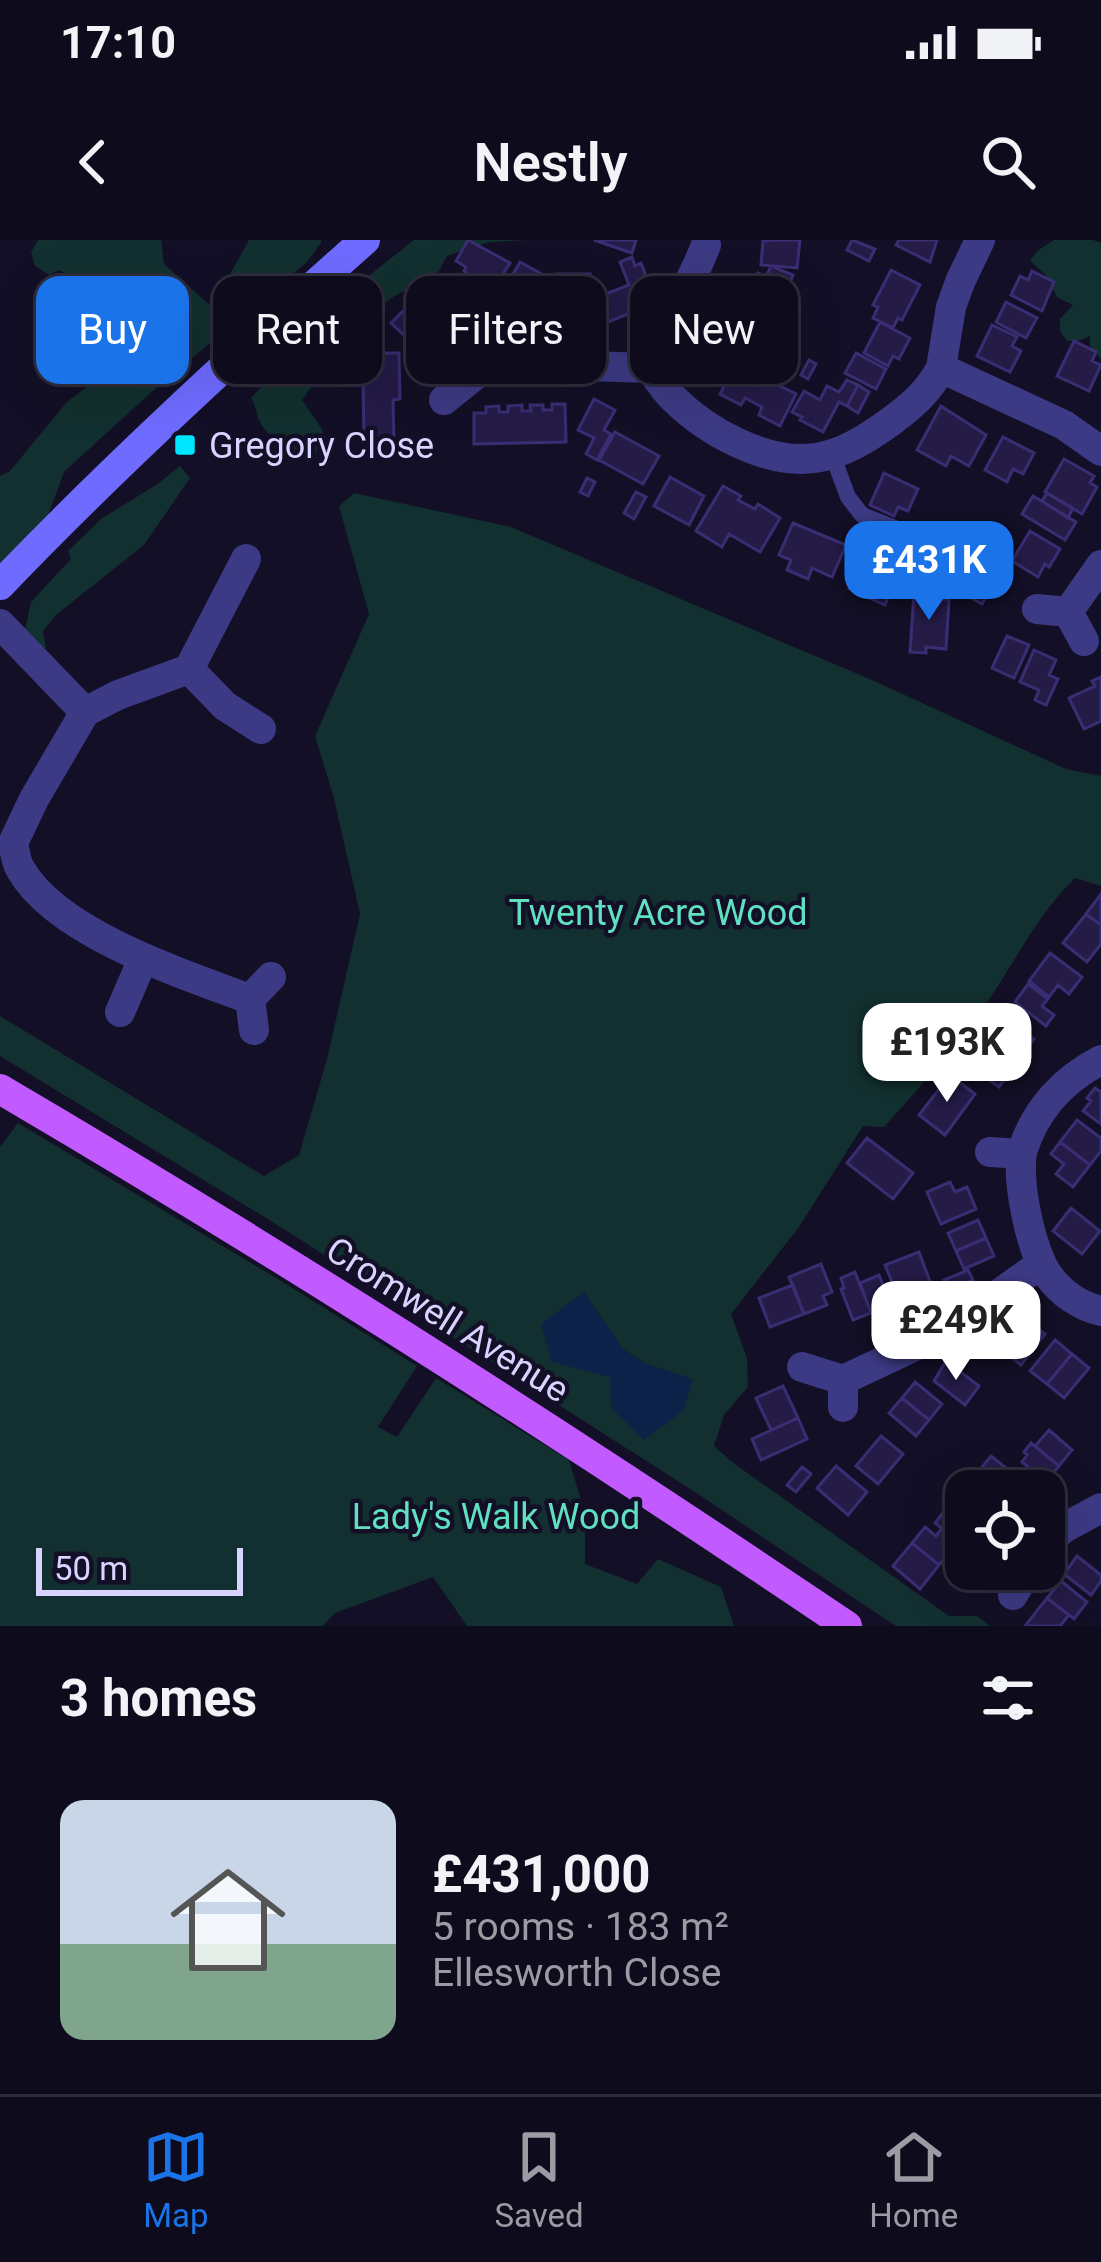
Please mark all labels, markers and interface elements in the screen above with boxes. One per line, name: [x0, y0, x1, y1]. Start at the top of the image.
text: 17:10: [60, 16, 176, 69]
icon: back: [60, 129, 126, 195]
icon: search: [975, 129, 1041, 195]
text: Nestly: [473, 131, 628, 194]
chip: Buy: [36, 276, 189, 384]
chip: Rent: [213, 276, 382, 384]
chip: Filters: [406, 276, 606, 384]
chip: New: [630, 276, 798, 384]
place label: Gregory Close: [209, 425, 434, 467]
marker: Gregory Close: [172, 432, 198, 458]
pin: £431K: [845, 521, 1013, 623]
text: £431K: [871, 537, 987, 583]
park label: Twenty Acre Wood: [508, 892, 808, 934]
pin: £193K: [863, 1003, 1031, 1105]
text: £193K: [889, 1019, 1005, 1065]
street label: Cromwell Avenue: [319, 1228, 576, 1411]
pin: £249K: [872, 1281, 1040, 1383]
text: £249K: [898, 1297, 1014, 1343]
map controls: [945, 1470, 1065, 1590]
button: locate: [945, 1470, 1065, 1590]
park label: Lady's Walk Wood: [352, 1496, 640, 1538]
scale bar: [36, 1542, 243, 1595]
text: 50 m: [54, 1549, 128, 1588]
icon: filters: [975, 1665, 1041, 1731]
text: 3 homes: [60, 1669, 257, 1728]
text: £431,000: [432, 1845, 650, 1904]
icon: home: [156, 1848, 300, 1992]
text: 5 rooms · 183 m²: [432, 1904, 729, 1950]
text: Ellesworth Close: [432, 1950, 722, 1996]
tab: Map: [143, 2124, 209, 2235]
tab: Saved: [494, 2124, 584, 2235]
tab: Home: [869, 2124, 958, 2235]

